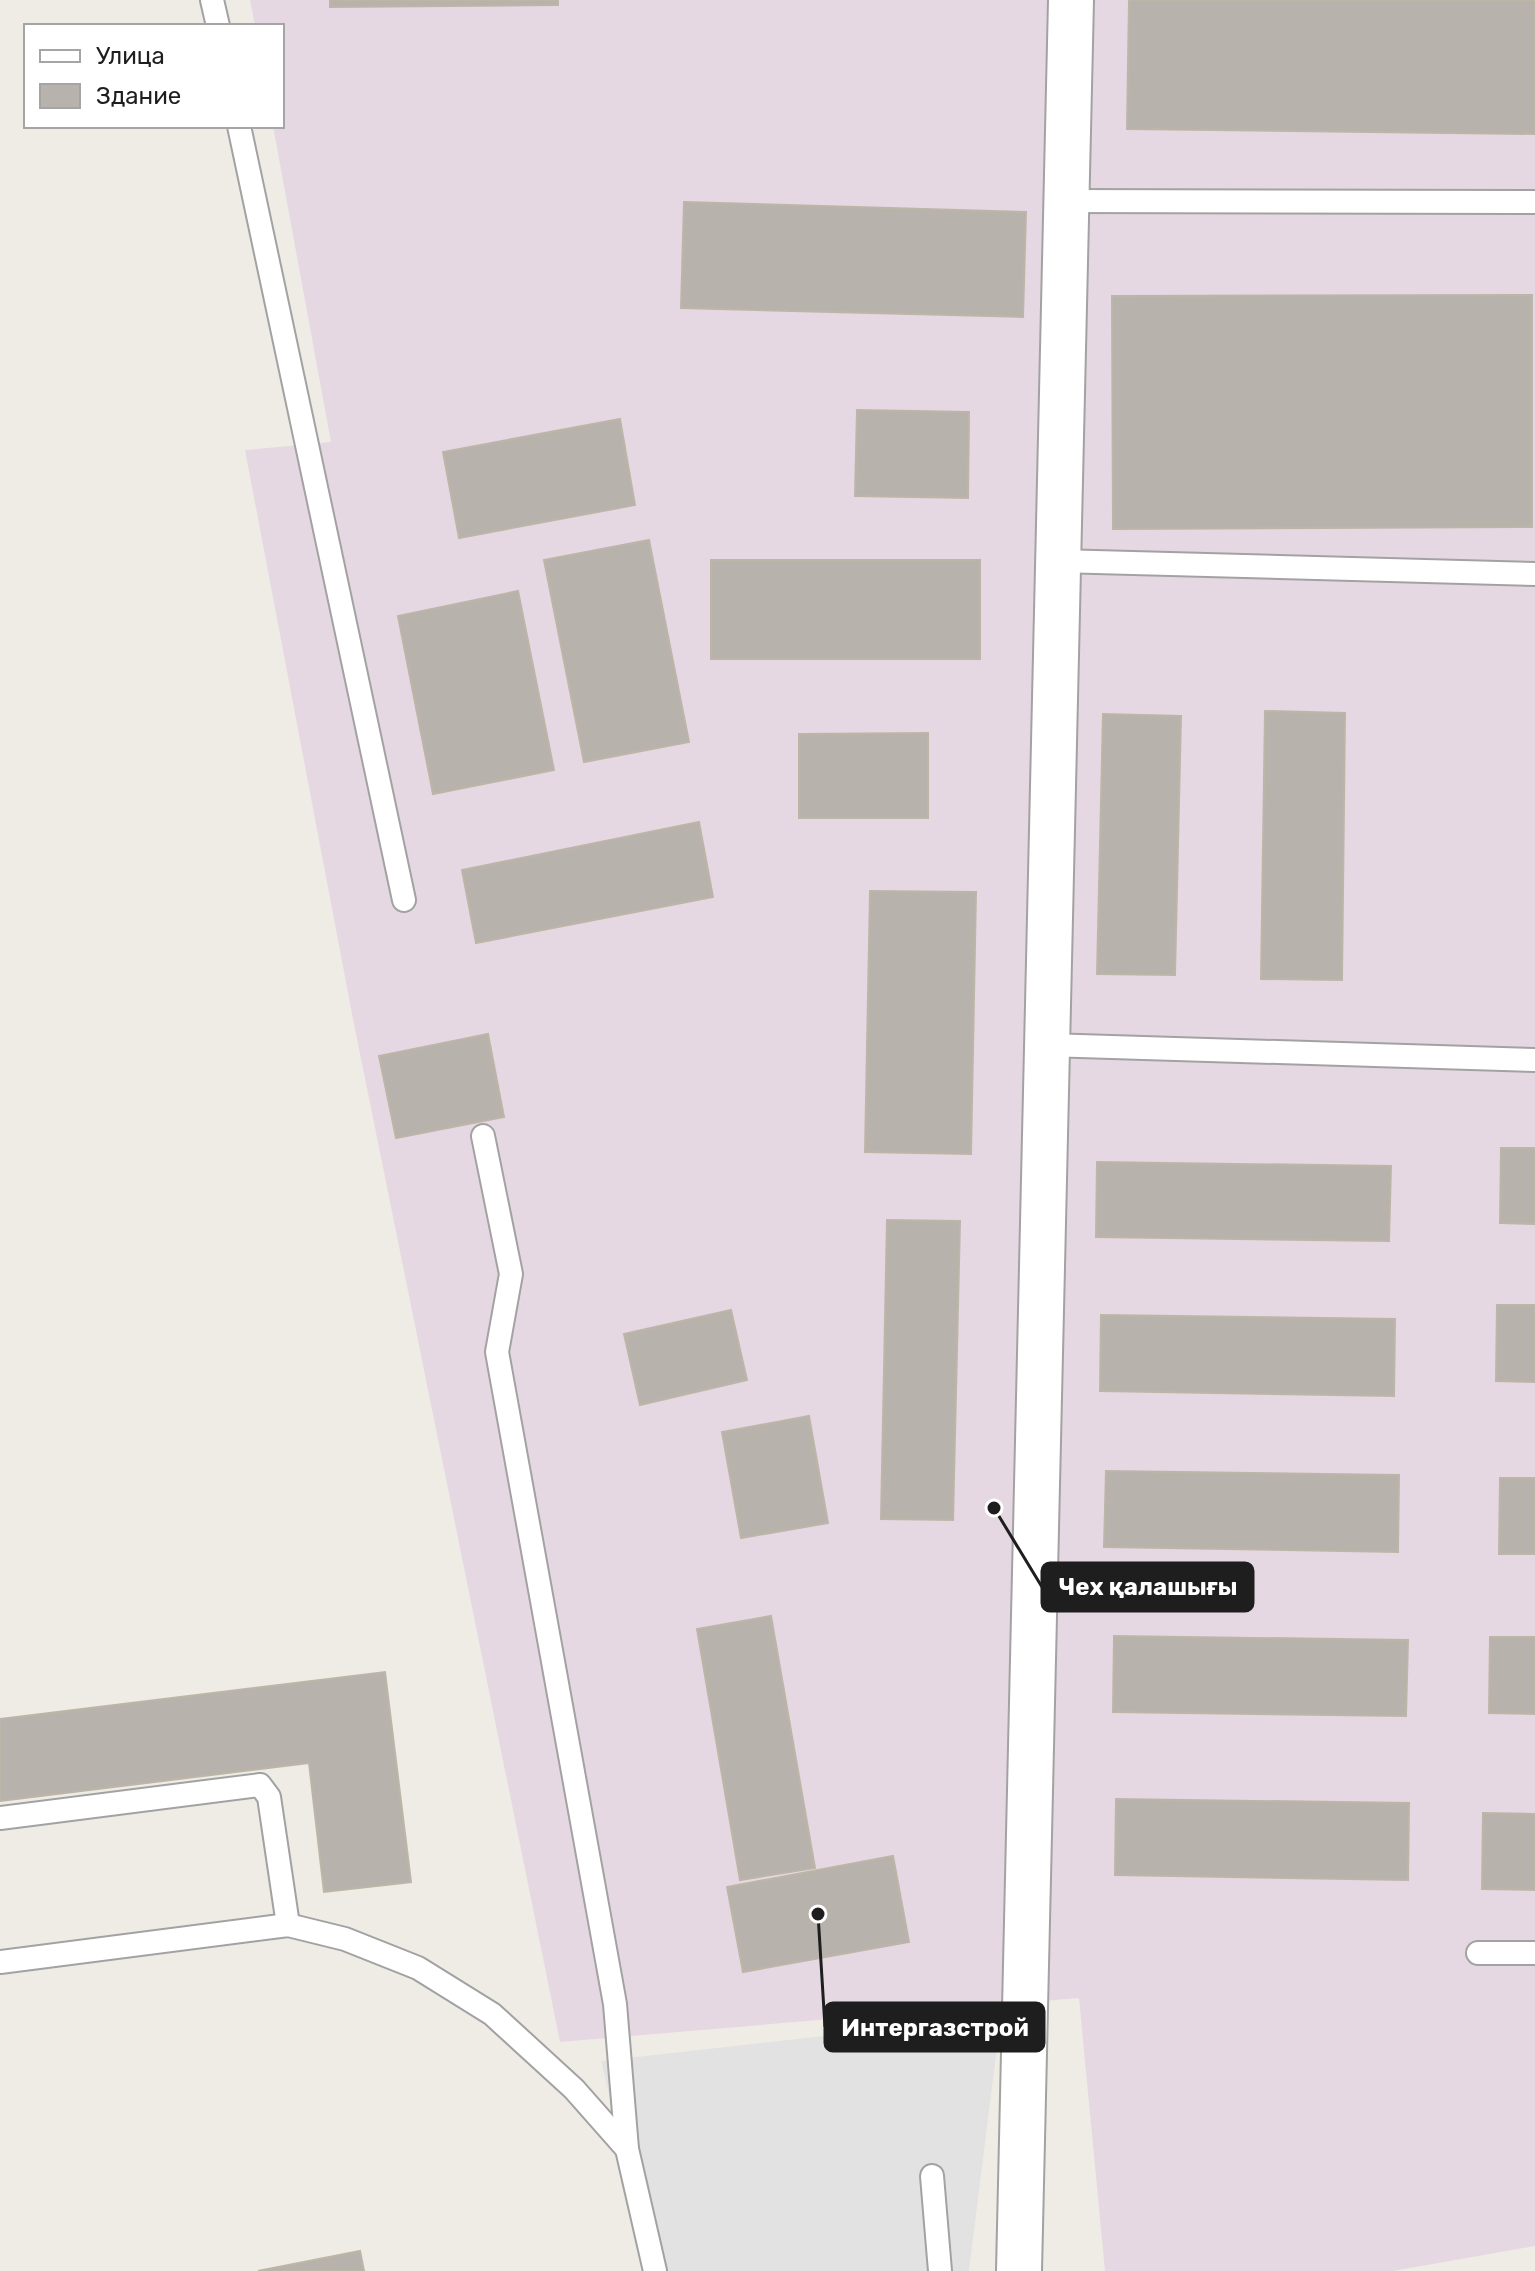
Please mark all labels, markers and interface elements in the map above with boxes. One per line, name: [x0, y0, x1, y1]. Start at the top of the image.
legend: [24, 24, 284, 128]
text: Улица: [96, 42, 165, 70]
text: Здание: [96, 82, 181, 110]
callout: Чех қалашығы: [1042, 1563, 1253, 1611]
text: Чех қалашығы: [1058, 1573, 1238, 1601]
callout: Интергазстрой: [825, 2003, 1044, 2051]
text: Интергазстрой: [841, 2014, 1029, 2042]

